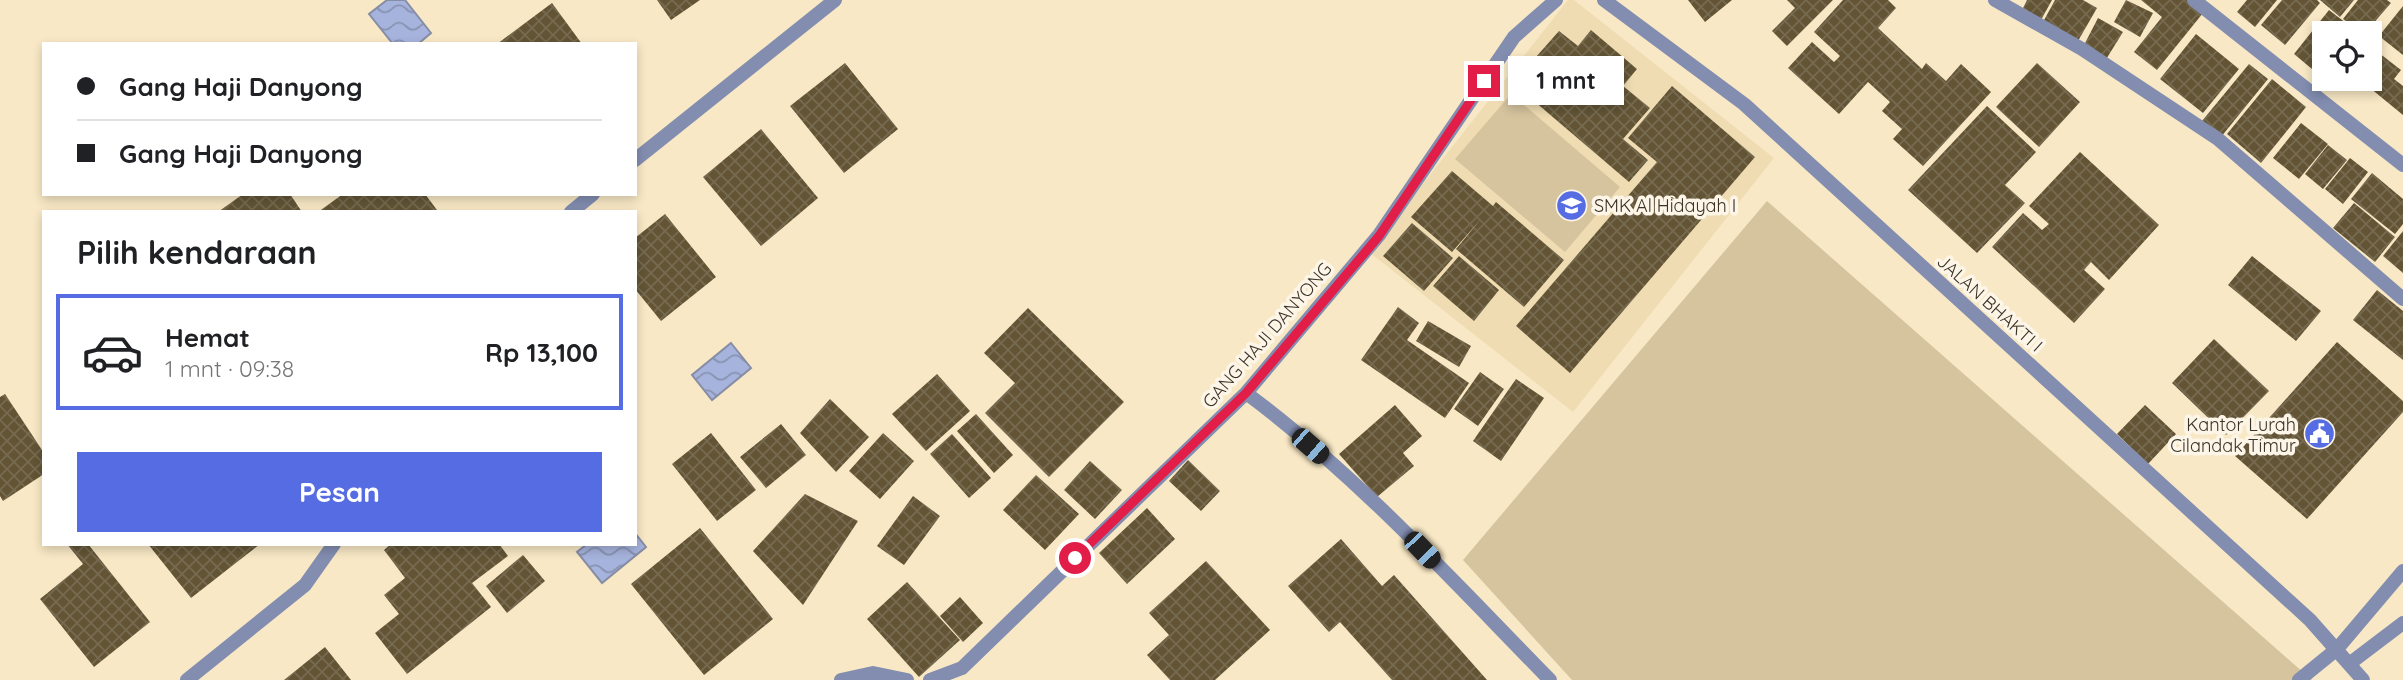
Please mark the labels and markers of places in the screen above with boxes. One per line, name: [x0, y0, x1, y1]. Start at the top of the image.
school or university icon: SMK Al Hidayah I: [1554, 188, 1588, 222]
place label: SMK Al Hidayah I: [1594, 194, 1736, 217]
place label: Kantor Lurah Cilandak Timur: [2170, 413, 2296, 457]
public building icon: Kantor Lurah Cilandak Timur: [2302, 417, 2336, 451]

